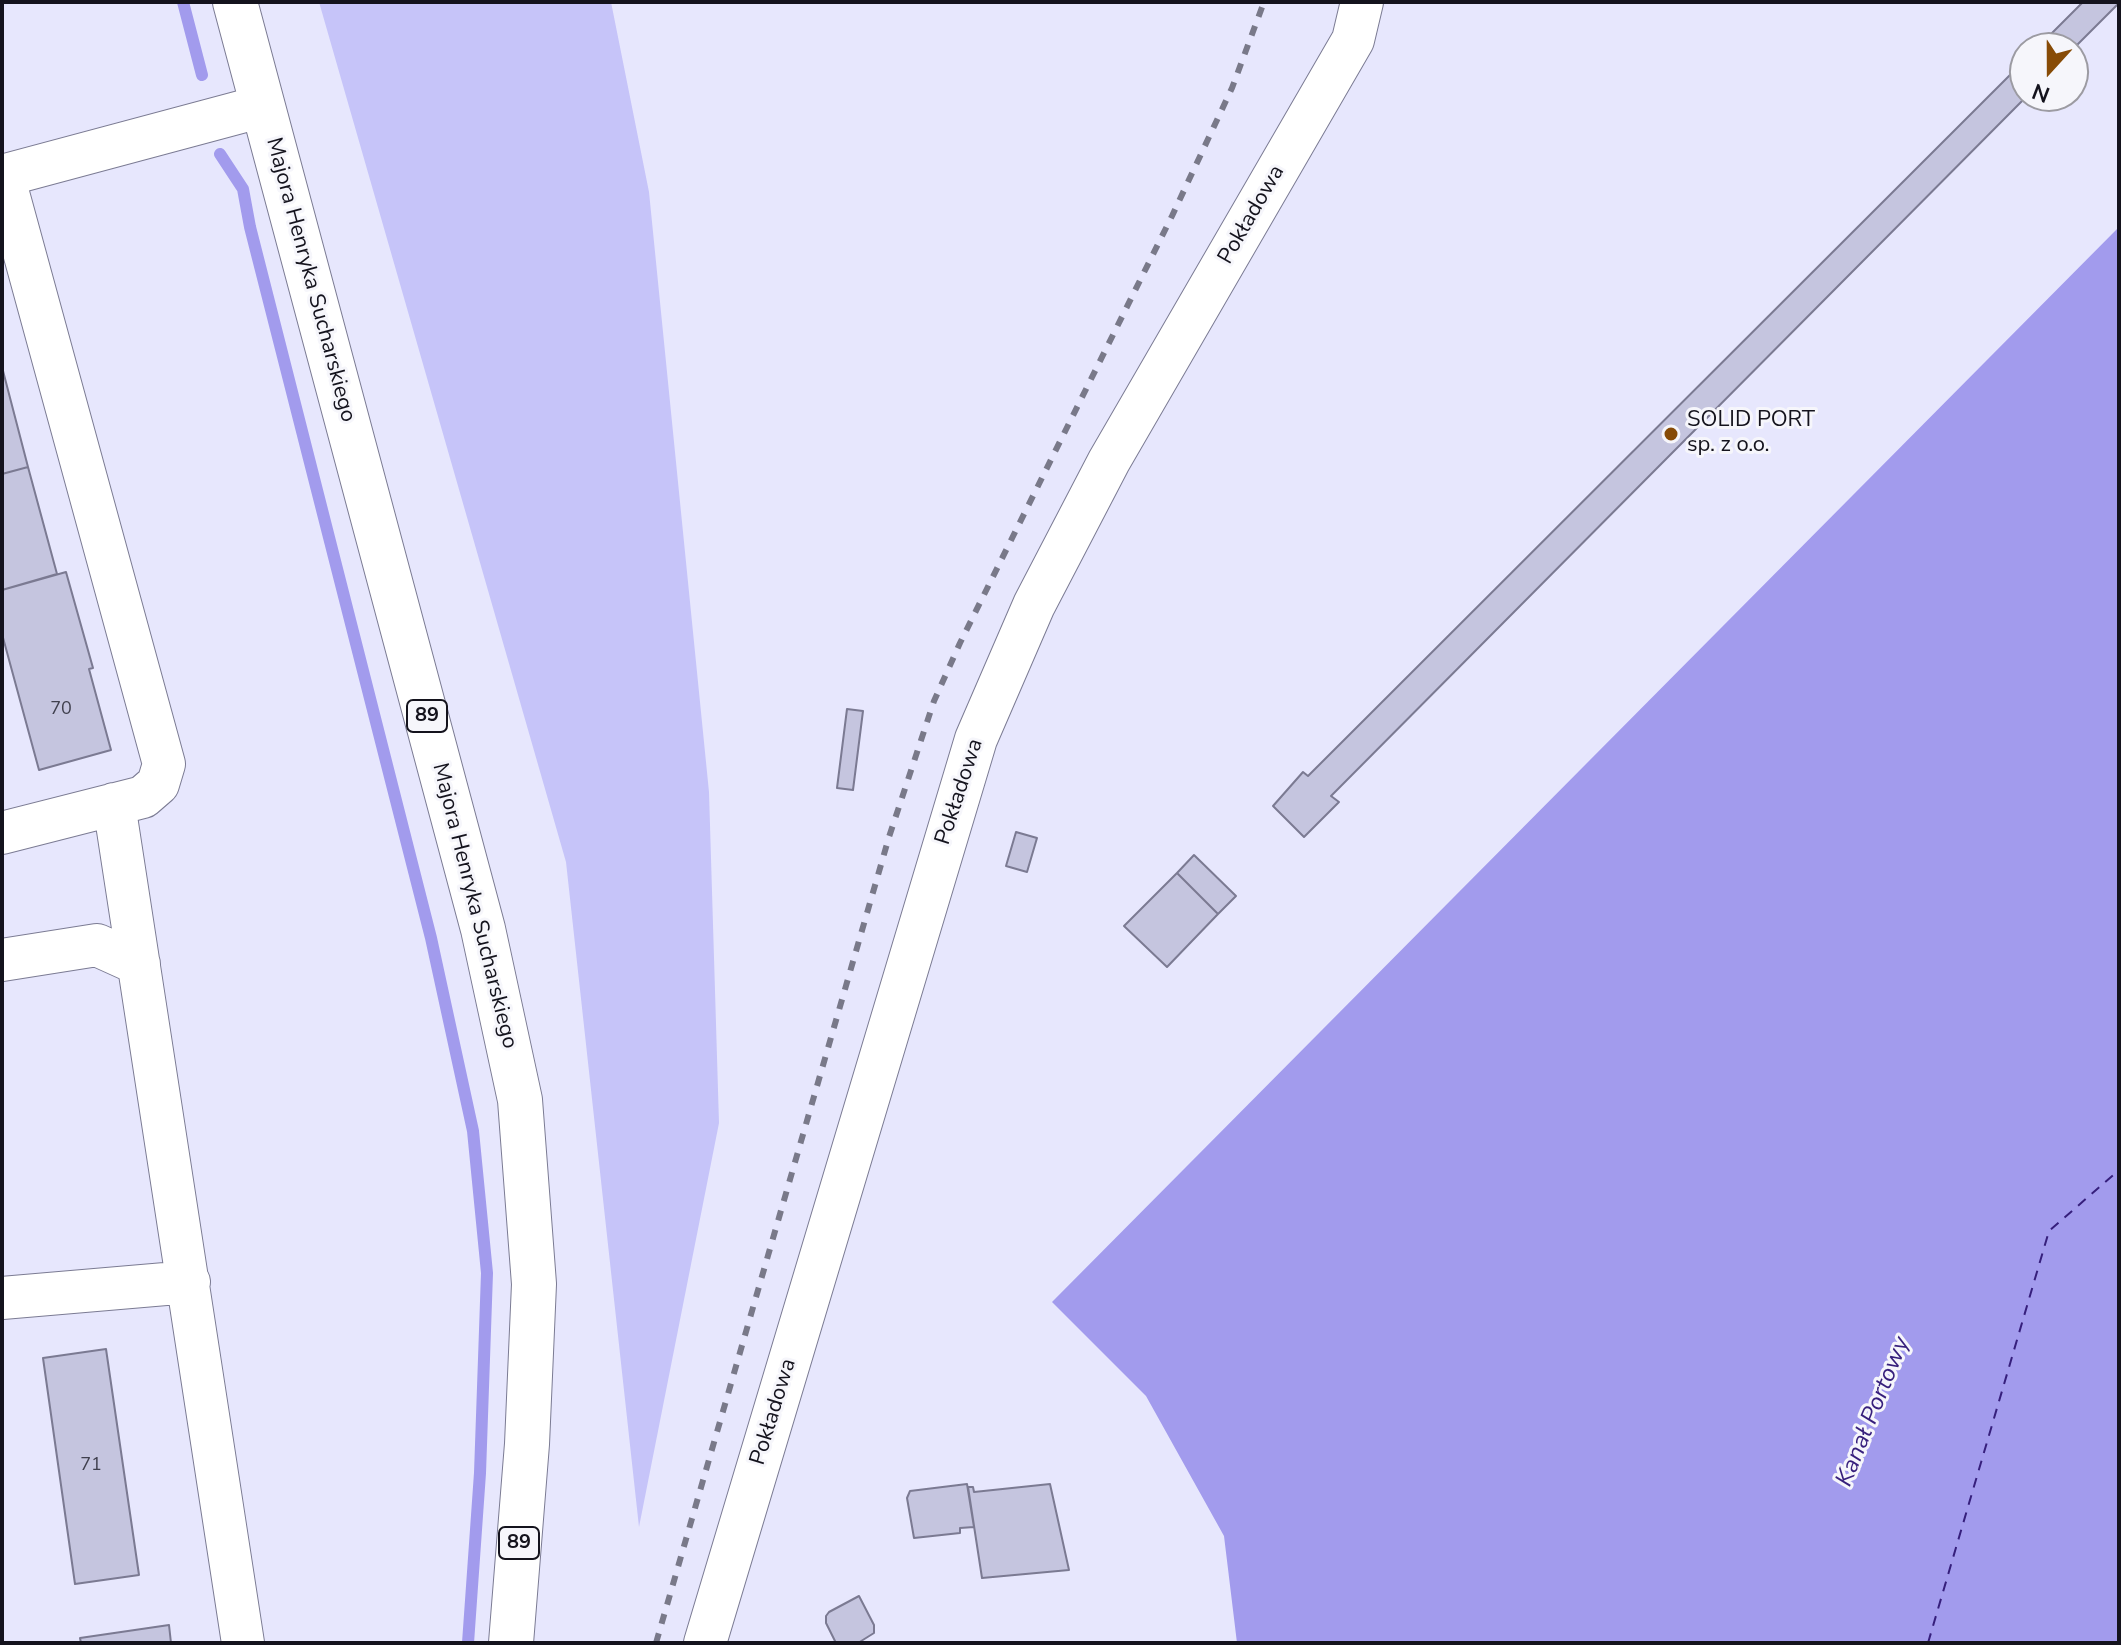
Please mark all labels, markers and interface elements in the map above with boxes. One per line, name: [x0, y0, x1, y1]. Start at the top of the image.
north arrow: [2009, 32, 2089, 112]
text: N: [2028, 76, 2054, 109]
street label: Majora Henryka Sucharskiego: [259, 135, 361, 425]
street label: Pokładowa: [1213, 161, 1291, 269]
place label: SOLID PORT sp. z o.o.: [1687, 408, 1815, 460]
marker: SOLID PORT sp. z o.o.: [1662, 425, 1680, 443]
house number: 70: [50, 699, 72, 721]
road number: 89: [407, 700, 447, 732]
street label: Pokładowa: [931, 736, 989, 848]
street label: Majora Henryka Sucharskiego: [426, 760, 522, 1052]
water label: Kanał Portowy: [1831, 1333, 1917, 1491]
street label: Pokładowa: [745, 1356, 803, 1468]
house number: 71: [80, 1455, 102, 1477]
road number: 89: [499, 1527, 539, 1559]

